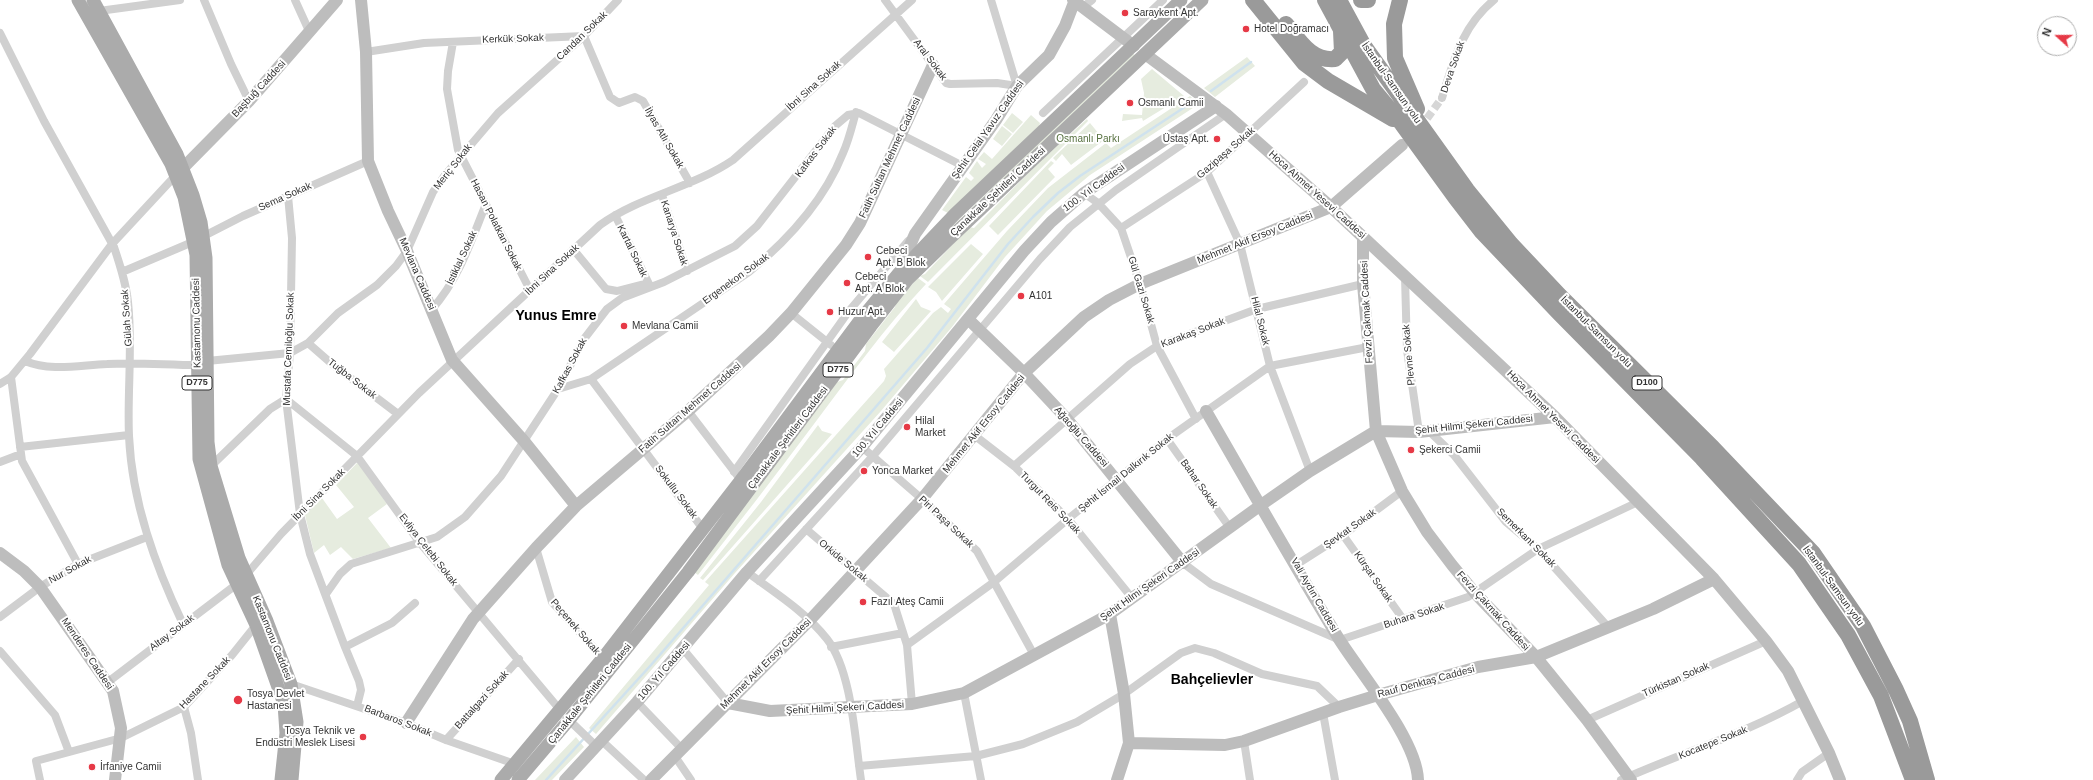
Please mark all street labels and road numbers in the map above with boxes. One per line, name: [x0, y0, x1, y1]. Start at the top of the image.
street label: Candan Sokak: [554, 9, 610, 63]
street label: Kerkük Sokak: [482, 32, 544, 46]
street label: Aral Sokak: [911, 37, 949, 83]
street label: İstanbul-Samsun yolu: [1359, 40, 1423, 126]
street label: Deva Sokak: [1439, 40, 1467, 94]
street label: Başbuğ Caddesi: [230, 58, 288, 120]
street label: İbni Sina Sokak: [784, 58, 844, 114]
street label: Şehit Celal Yavuz Caddesi: [949, 78, 1027, 182]
street label: Fatih Sultan Mehmet Caddesi: [857, 96, 923, 220]
street label: İlyas Atlı Sokak: [642, 105, 686, 171]
street label: Kafkas Sokak: [793, 124, 839, 180]
street label: Gazipaşa Sokak: [1195, 125, 1257, 181]
street label: Meriç Sokak: [431, 142, 475, 192]
street label: Çanakkale Şehitleri Caddesi: [948, 145, 1048, 239]
street label: Hoca Ahmet Yesevi Caddesi: [1266, 148, 1368, 242]
street label: 100. Yıl Caddesi: [1061, 162, 1127, 214]
street label: Hasan Polatkan Sokak: [468, 177, 524, 273]
street label: Sema Sokak: [257, 180, 313, 214]
street label: Kanarya Sokak: [658, 199, 690, 267]
street label: Mehmet Akif Ersoy Caddesi: [1196, 209, 1314, 267]
street label: Kartal Sokak: [614, 223, 650, 279]
street label: İstiklal Sokak: [444, 229, 480, 287]
street label: Mevlana Caddesi: [396, 236, 438, 312]
street label: İbni Sina Sokak: [522, 242, 582, 298]
street label: Ergenekon Sokak: [701, 251, 771, 307]
street label: Gül Gazi Sokak: [1125, 255, 1157, 325]
street label: Fevzi Çakmak Caddesi: [1358, 260, 1376, 364]
street label: Kastamonu Caddesi: [190, 278, 204, 368]
street label: Gülah Sokak: [119, 289, 135, 347]
street label: Mustafa Cemiloğlu Sokak: [281, 292, 297, 406]
street label: İstanbul-Samsun yolu: [1558, 294, 1634, 370]
street label: Hilal Sokak: [1248, 295, 1272, 347]
street label: Karakaş Sokak: [1159, 315, 1227, 351]
street label: Plevne Sokak: [1400, 324, 1418, 386]
street label: Kafkas Sokak: [550, 336, 590, 396]
street label: Tuğba Sokak: [325, 356, 379, 402]
street label: Fatih Sultan Mehmet Caddesi: [636, 360, 744, 456]
road number: D775: [823, 363, 853, 377]
street label: Hoca Ahmet Yesevi Caddesi: [1504, 368, 1602, 466]
street label: Mehmet Akif Ersoy Caddesi: [941, 372, 1027, 476]
road number: D775: [182, 376, 212, 390]
road number: D100: [1632, 376, 1662, 390]
street label: Çanakkale Şehitleri Caddesi: [745, 384, 831, 492]
street label: 100. Yıl Caddesi: [850, 396, 906, 460]
street label: Ağaoğlu Caddesi: [1051, 404, 1111, 470]
street label: Şehit Hilmi Şekeri Caddesi: [1415, 413, 1533, 437]
street label: Şehit İsmail Dalkırık Sokak: [1076, 431, 1176, 515]
street label: Bahar Sokak: [1178, 457, 1220, 511]
street label: Sokullu Sokak: [652, 463, 700, 521]
street label: İbni Sina Sokak: [290, 466, 348, 524]
street label: Turgut Reis Sokak: [1017, 469, 1083, 537]
street label: Piri Paşa Sokak: [916, 494, 976, 550]
street label: Semerkant Sokak: [1494, 506, 1558, 570]
street label: Şevkat Sokak: [1322, 507, 1378, 551]
street label: Evliya Çelebi Sokak: [396, 511, 460, 589]
street label: Orkide Sokak: [816, 537, 870, 585]
street label: İstanbul-Samsun yolu: [1800, 544, 1866, 628]
street label: Şehit Hilmi Şekeri Caddesi: [1098, 546, 1202, 624]
street label: Kürşat Sokak: [1351, 549, 1395, 605]
street label: Nur Sokak: [47, 553, 93, 587]
street label: Vali Aydın Caddesi: [1288, 556, 1340, 634]
street label: Fevzi Çakmak Caddesi: [1454, 569, 1532, 653]
street label: Kastamonu Caddesi: [250, 594, 294, 682]
street label: Peçenek Sokak: [548, 597, 602, 657]
street label: Buhara Sokak: [1382, 601, 1446, 631]
street label: Altay Sokak: [147, 612, 197, 654]
street label: Menderes Caddesi: [59, 616, 115, 692]
street label: Mehmet Akif Ersoy Caddesi: [718, 616, 814, 712]
street label: 100. Yıl Caddesi: [635, 639, 693, 703]
street label: Çanakkale Şehitleri Caddesi: [546, 641, 634, 747]
street label: Hastane Sokak: [177, 654, 233, 712]
street label: Türkistan Sokak: [1641, 660, 1711, 700]
street label: Rauf Denktaş Caddesi: [1376, 663, 1476, 701]
street label: Battalgazi Sokak: [453, 668, 511, 732]
street label: Şehit Hilmi Şekeri Caddesi: [786, 699, 904, 717]
street label: Barbaros Sokak: [363, 703, 433, 739]
street label: Kocatepe Sokak: [1677, 724, 1749, 762]

